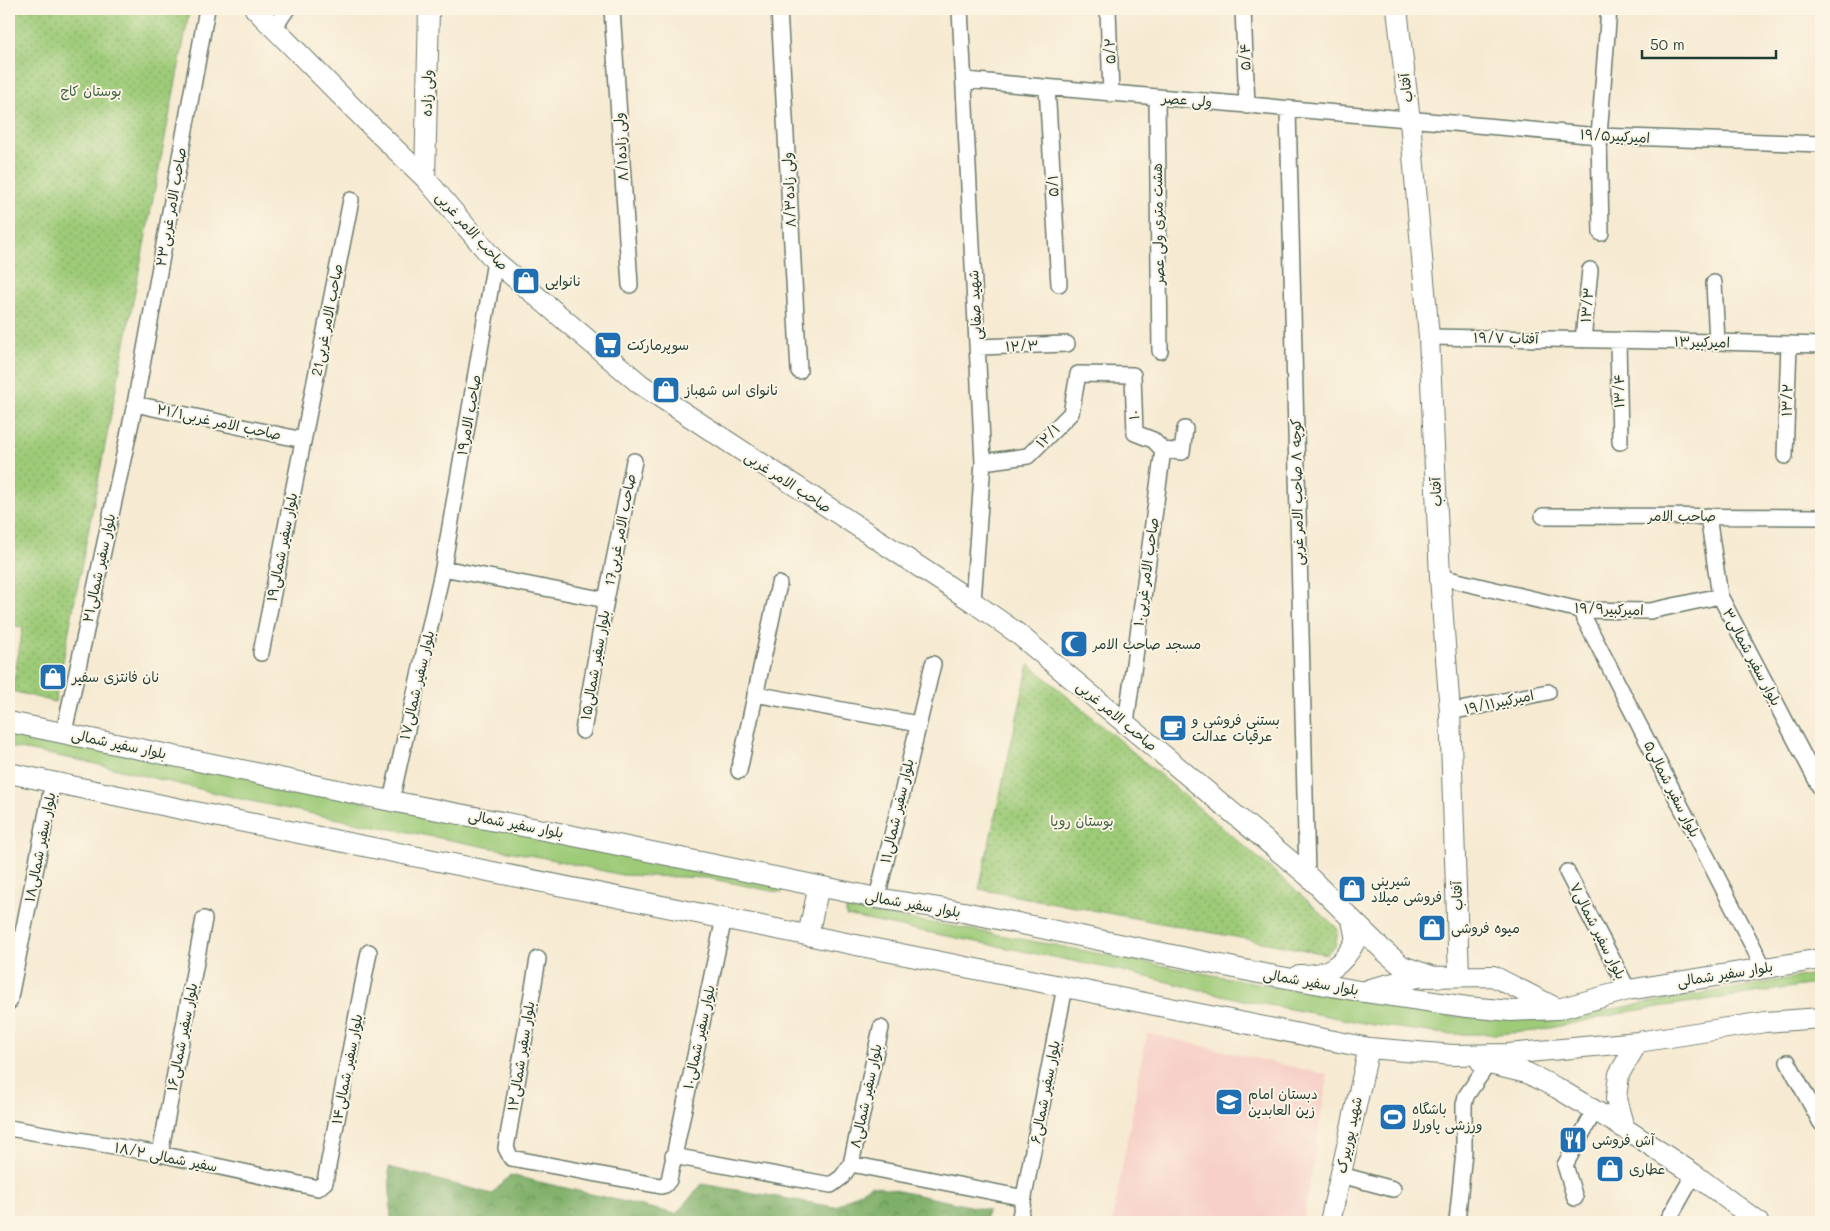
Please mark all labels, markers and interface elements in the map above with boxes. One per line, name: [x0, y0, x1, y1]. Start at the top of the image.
scale bar: [1642, 28, 1776, 60]
text: 50 m: [1650, 34, 1685, 54]
street label: ۵/۲: [1100, 37, 1119, 65]
street label: ۵/۴: [1235, 43, 1254, 71]
street label: ولی زاده: [417, 69, 436, 117]
street label: آفتاب: [1394, 72, 1417, 104]
park label: بوستان کاج: [60, 81, 122, 101]
street label: ولی عصر: [1160, 88, 1213, 111]
street label: ولی زاده۸/۱: [609, 112, 632, 182]
street label: امیرکبیر۱۹/۵: [1579, 124, 1651, 147]
street label: صاحب الامر غربی۲۳: [151, 146, 190, 268]
street label: ولی زاده۸/۳: [777, 152, 800, 228]
street label: هشت متری ولی عصر: [1147, 163, 1168, 286]
street label: ۵/۱: [1042, 174, 1063, 198]
street label: صاحب الامر غربی: [432, 187, 513, 274]
street label: 21صاحب الامر غربی: [306, 262, 347, 378]
shop icon: نانوایی: [511, 266, 541, 296]
street label: شهید صفایی: [963, 269, 986, 341]
place label: نانوایی: [545, 271, 581, 290]
street label: ۱۳/۳: [1575, 287, 1598, 323]
street label: آفتاب ۱۹/۷: [1473, 327, 1539, 348]
supermarket icon: سوپرمارکت: [593, 330, 623, 360]
street label: امیرکبیر۱۳: [1674, 332, 1730, 351]
place label: سوپرمارکت: [627, 335, 689, 355]
street label: ۱۲/۳: [1005, 335, 1039, 356]
street label: صاحب الامر۱۹: [452, 373, 485, 457]
street label: ۱۳/۴: [1609, 374, 1628, 408]
shop icon: نانوای اس شهباز: [651, 375, 681, 405]
place label: نانوای اس شهباز: [684, 380, 779, 399]
street label: ۱۳/۲: [1776, 383, 1797, 417]
street label: صاحب الامر غربی۲۱/۱: [155, 399, 283, 444]
street label: ۱۰: [1124, 410, 1143, 420]
street label: کوچه ۸ صاحب الامر غربی: [1286, 418, 1308, 566]
street label: ۱۲/۱: [1031, 419, 1064, 452]
street label: صاحب الامر غربی: [741, 446, 835, 517]
street label: صاحب الامر غربی17: [599, 472, 640, 588]
street label: آفتاب: [1425, 476, 1446, 507]
street label: بلوار سفیر شمالی۱۹: [262, 491, 301, 603]
street label: صاحب الامر: [1647, 506, 1716, 525]
street label: بلوار سفیر شمالی۲۱: [78, 512, 119, 624]
street label: صاحب الامر غربی۱۰: [1128, 516, 1163, 627]
street label: امیرکبیر۱۹/۹: [1574, 598, 1644, 619]
street label: بلوار سفیر شمالی۳: [1719, 605, 1786, 709]
street label: بلوار سفیر شمالی۱۵: [575, 608, 614, 721]
street label: بلوار سفیر شمالی۱۷: [395, 628, 438, 741]
mosque icon: مسجد صاحب الامر: [1059, 629, 1089, 659]
place label: مسجد صاحب الامر: [1092, 634, 1201, 653]
shop icon: نان فانتزی سفیر: [38, 662, 68, 692]
place label: نان فانتزی سفیر: [71, 667, 159, 686]
street label: صاحب الامر غربی: [1073, 676, 1162, 755]
street label: امیرکبیر۱۹/۱۱: [1462, 685, 1535, 718]
place label: بستنی فروشی و عرقیات عدالت: [1191, 710, 1280, 745]
cafe icon: بستنی فروشی و عرقیات عدالت: [1158, 713, 1188, 743]
street label: بلوار سفیر شمالی: [70, 724, 168, 763]
street label: بلوار سفیر شمالی۵: [1640, 737, 1705, 840]
street label: بلوار سفیر شمالی۱۱: [875, 757, 918, 865]
street label: بلوار سفیر شمالی۱۸: [20, 790, 59, 903]
street label: بلوار سفیر شمالی: [467, 805, 565, 842]
park label: بوستان رویا: [1050, 811, 1114, 830]
place label: شیرینی فروشی میلاد: [1371, 871, 1442, 906]
shop icon: شیرینی فروشی میلاد: [1337, 874, 1367, 904]
street label: بلوار سفیر شمالی۷: [1566, 879, 1631, 982]
street label: آفتاب: [1446, 880, 1467, 911]
street label: بلوار سفیر شمالی: [864, 886, 962, 921]
shop icon: میوه فروشی: [1417, 913, 1447, 943]
place label: میوه فروشی: [1451, 918, 1520, 937]
street label: بلوار سفیر شمالی: [1676, 957, 1774, 990]
street label: بلوار سفیر شمالی: [1262, 964, 1360, 999]
street label: بلوار سفیر شمالی۱۶: [162, 981, 201, 1093]
street label: بلوار سفیر شمالی۱۰: [678, 983, 719, 1091]
street label: بلوار سفیر شمالی۱۲: [502, 1000, 539, 1112]
street label: بلوار سفیر شمالی۱۴: [326, 1012, 367, 1126]
street label: بلوار سفیر شمالی۶: [1025, 1039, 1064, 1145]
street label: بلوار سفیر شمالی۸: [845, 1042, 886, 1150]
place label: دبستان امام زین العابدین: [1248, 1084, 1318, 1119]
school or university icon: دبستان امام زین العابدین: [1214, 1087, 1244, 1117]
street label: شهید پوربیرک: [1331, 1095, 1367, 1175]
place label: باشگاه ورزشی پاورلا: [1412, 1099, 1482, 1135]
sports icon: باشگاه ورزشی پاورلا: [1378, 1102, 1408, 1132]
restaurant icon: آش فروشی: [1558, 1125, 1588, 1155]
place label: آش فروشی: [1592, 1130, 1655, 1149]
street label: سفیر شمالی ۱۸/۲: [113, 1137, 219, 1176]
shop icon: عطاری: [1595, 1154, 1625, 1184]
place label: عطاری: [1629, 1159, 1665, 1178]

